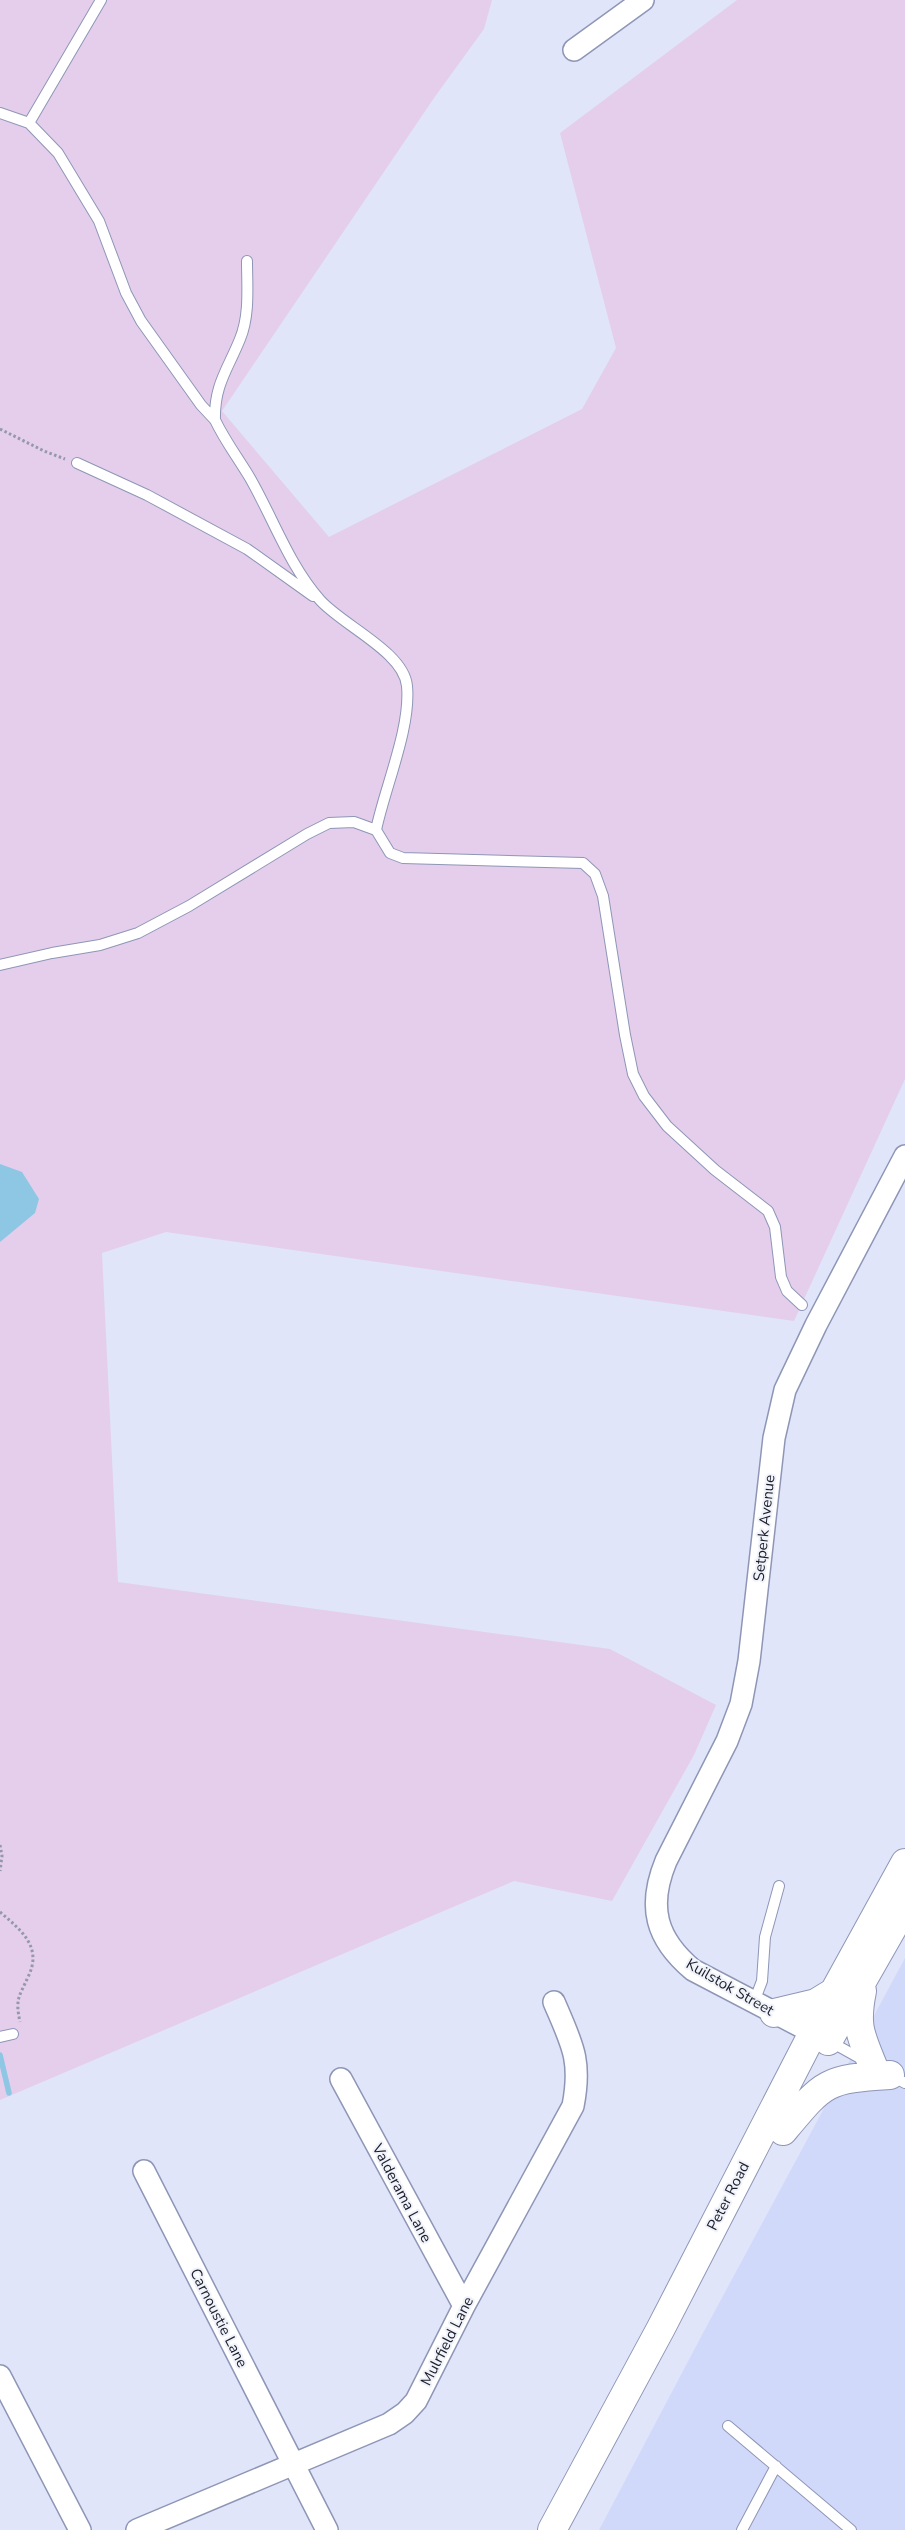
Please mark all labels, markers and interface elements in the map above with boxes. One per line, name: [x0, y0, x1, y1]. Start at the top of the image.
street label: Setperk Avenue: [748, 1474, 780, 1582]
street label: Kuilstok Street: [682, 1954, 778, 2021]
street label: Valderama Lane: [367, 2139, 436, 2246]
street label: Peter Road: [702, 2158, 754, 2234]
street label: Carnoustie Lane: [185, 2265, 253, 2371]
street label: Mulrfield Lane: [416, 2293, 478, 2389]

